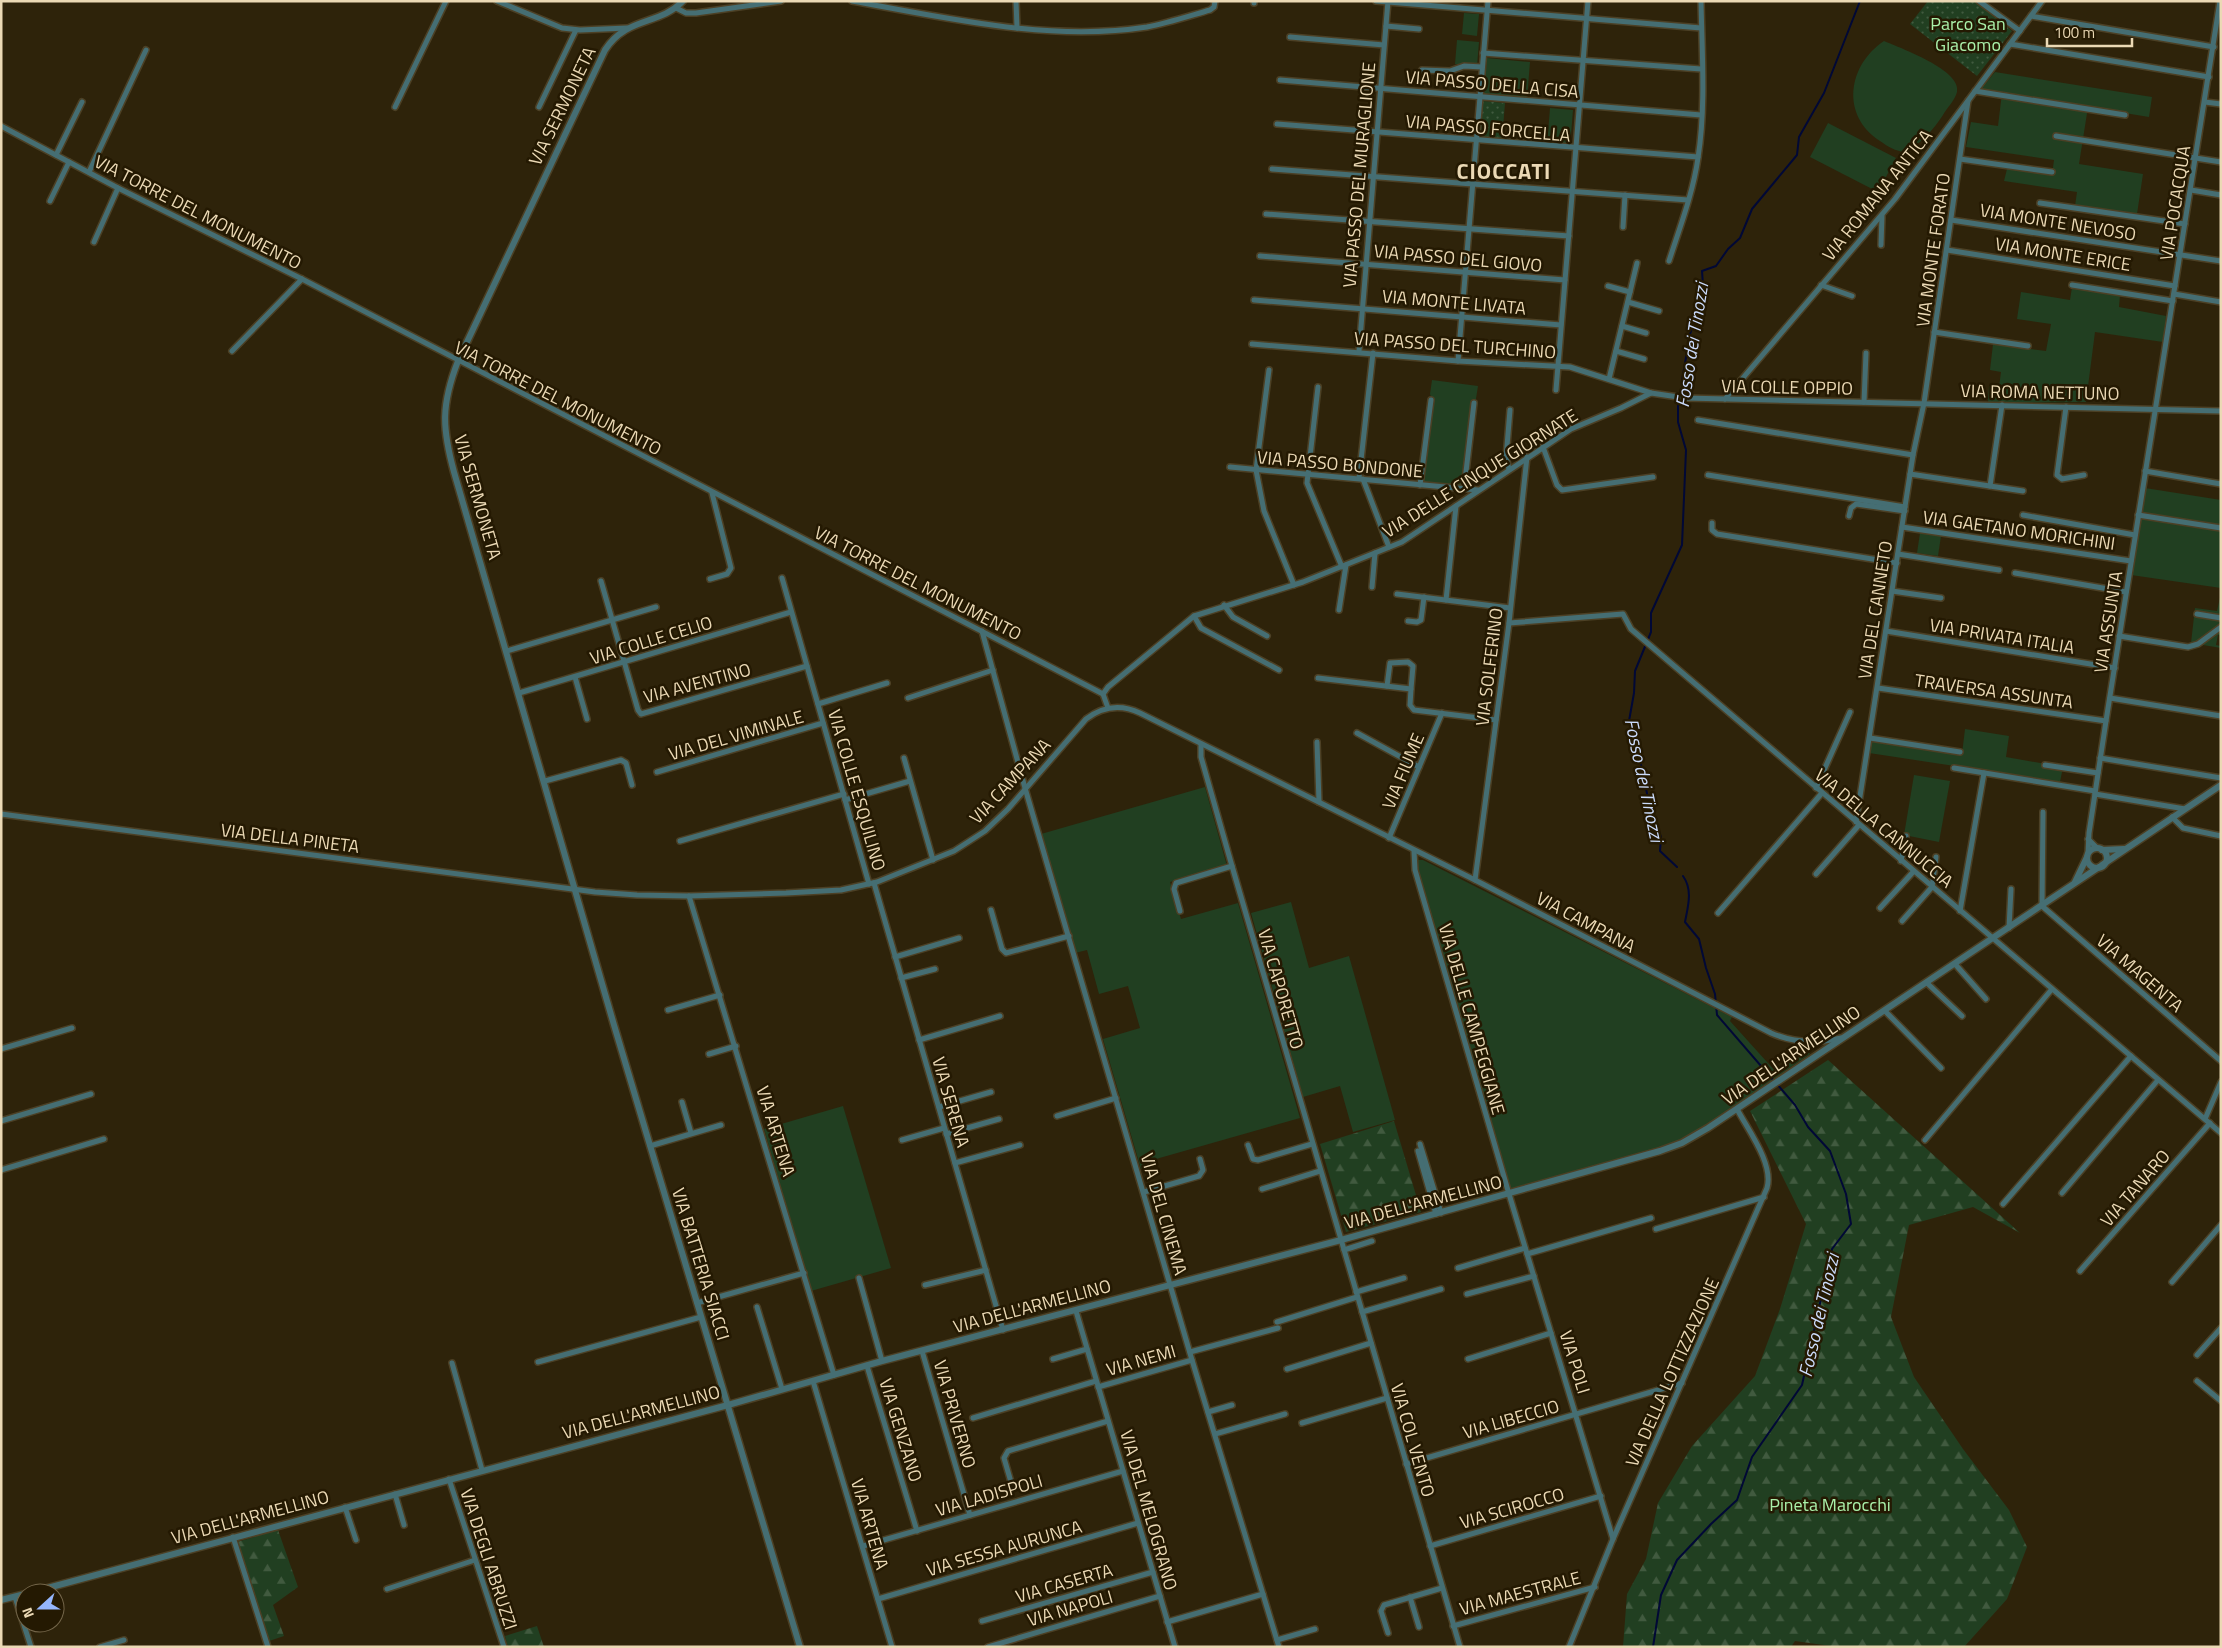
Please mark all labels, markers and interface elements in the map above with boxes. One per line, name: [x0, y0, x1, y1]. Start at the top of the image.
park label: Parco San Giacomo: [1930, 10, 2006, 58]
scale bar: [2047, 15, 2132, 47]
text: 100 m: [2054, 21, 2095, 44]
street label: VIA SERMONETA: [522, 42, 602, 170]
street label: VIA PASSO DEL MURAGLIONE: [1336, 61, 1382, 289]
street label: VIA PASSO DELLA CISA: [1404, 63, 1580, 105]
street label: VIA PASSO FORCELLA: [1404, 107, 1572, 149]
street label: VIA ROMANA ANTICA: [1815, 123, 1939, 267]
street label: VIA POCACQUA: [2153, 143, 2197, 262]
street label: VIA TORRE DEL MONUMENTO: [89, 148, 307, 276]
district label: CIOCCATI: [1457, 154, 1551, 188]
street label: VIA MONTE FORATO: [1909, 171, 1957, 329]
street label: VIA MONTE NEVOSO: [1978, 196, 2138, 248]
street label: VIA MONTE ERICE: [1993, 230, 2133, 278]
street label: VIA PASSO DEL GIOVO: [1373, 237, 1543, 279]
water label: Fosso dei Tinozzi: [1667, 278, 1715, 409]
street label: VIA MONTE LIVATA: [1381, 282, 1527, 322]
street label: VIA PASSO DEL TURCHINO: [1353, 324, 1557, 366]
street label: VIA TORRE DEL MONUMENTO: [449, 334, 667, 462]
street label: VIA COLLE OPPIO: [1721, 372, 1853, 402]
street label: VIA ROMA NETTUNO: [1960, 377, 2120, 407]
street label: VIA DELLE CINQUE GIORNATE: [1377, 402, 1583, 544]
street label: VIA SERMONETA: [447, 431, 509, 563]
street label: VIA PASSO BONDONE: [1256, 443, 1424, 485]
street label: VIA GAETANO MORICHINI: [1921, 503, 2117, 557]
street label: VIA TORRE DEL MONUMENTO: [809, 519, 1027, 647]
street label: VIA DEL CANNETO: [1851, 539, 1899, 681]
street label: VIA ASSUNTA: [2087, 569, 2129, 675]
street label: VIA SOLFERINO: [1468, 606, 1510, 728]
street label: VIA COLLE CELIO: [586, 609, 716, 671]
street label: VIA PRIVATA ITALIA: [1928, 611, 2077, 661]
street label: VIA AVENTINO: [640, 656, 754, 710]
street label: TRAVERSA ASSUNTA: [1913, 667, 2075, 716]
street label: VIA DEL VIMINALE: [665, 703, 807, 767]
street label: VIA COLLE ESQUILINO: [821, 706, 893, 874]
water label: Fosso dei Tinozzi: [1618, 715, 1673, 847]
street label: VIA FIUME: [1375, 729, 1431, 813]
street label: VIA CAMPANA: [963, 732, 1057, 830]
street label: VIA DELLA CANNUCCIA: [1809, 762, 1960, 894]
street label: VIA DELLA PINETA: [219, 816, 361, 860]
street label: VIA CAMPANA: [1532, 884, 1641, 960]
street label: VIA DELLE CAMPEGGIANE: [1432, 920, 1512, 1118]
street label: VIA CAPORETTO: [1251, 926, 1311, 1052]
street label: VIA MAGENTA: [2090, 927, 2190, 1019]
street label: VIA DELL'ARMELLINO: [1716, 998, 1866, 1112]
street label: VIA SERENA: [925, 1053, 977, 1151]
street label: VIA ARTENA: [749, 1082, 803, 1180]
street label: VIA TANARO: [2094, 1143, 2176, 1233]
street label: VIA DEL CINEMA: [1134, 1150, 1194, 1279]
street label: VIA DELL'ARMELLINO: [1341, 1168, 1505, 1236]
street label: VIA BATTERIA SIACCI: [665, 1184, 737, 1344]
water label: Fosso dei Tinozzi: [1790, 1248, 1847, 1380]
street label: VIA DELL'ARMELLINO: [950, 1272, 1114, 1340]
street label: VIA DELLA LOTTIZZAZIONE: [1618, 1273, 1726, 1471]
street label: VIA POLI: [1553, 1327, 1597, 1397]
street label: VIA NEMI: [1103, 1337, 1179, 1383]
street label: VIA PRIVERNO: [927, 1357, 983, 1471]
street label: VIA GENZANO: [872, 1375, 930, 1485]
street label: VIA DELL'ARMELLINO: [559, 1378, 723, 1446]
street label: VIA COL VENTO: [1384, 1380, 1442, 1500]
street label: VIA LIBECCIO: [1460, 1392, 1562, 1446]
street label: VIA DEL MELOGRANO: [1113, 1427, 1185, 1593]
street label: VIA LADISPOLI: [932, 1467, 1046, 1523]
street label: VIA ARTENA: [844, 1475, 896, 1573]
street label: VIA SCIROCCO: [1457, 1480, 1567, 1536]
street label: VIA DELL'ARMELLINO: [168, 1483, 332, 1551]
street label: VIA DEGLI ABRUZZI: [453, 1485, 525, 1633]
park label: Pineta Marocchi: [1769, 1491, 1891, 1518]
street label: VIA SESSA AURUNCA: [923, 1513, 1085, 1583]
street label: VIA CASERTA: [1012, 1556, 1116, 1610]
street label: VIA MAESTRALE: [1456, 1564, 1584, 1622]
north arrow: [15, 1583, 65, 1633]
street label: VIA NAPOLI: [1024, 1583, 1116, 1633]
text: N: [16, 1605, 39, 1621]

